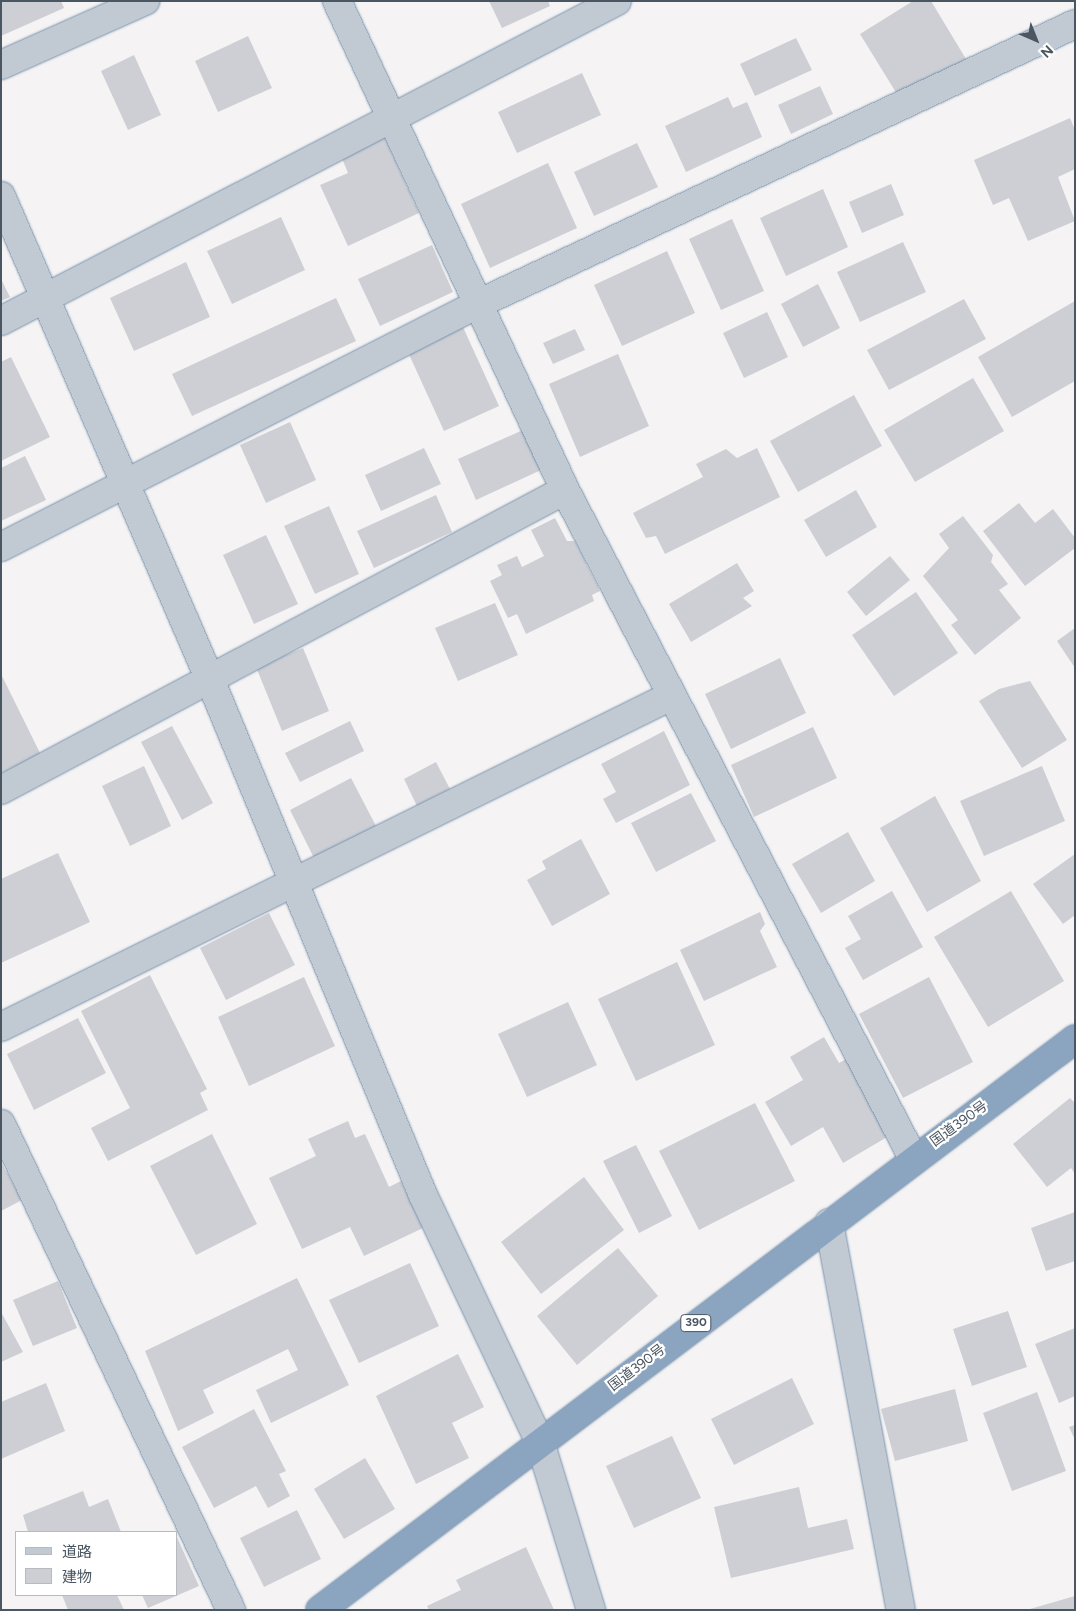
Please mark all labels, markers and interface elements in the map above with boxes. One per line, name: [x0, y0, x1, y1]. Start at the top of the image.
north arrow: [1011, 15, 1061, 65]
text: N: [1037, 41, 1057, 61]
street label: 国道390号: [927, 1098, 991, 1150]
road number: 390: [680, 1314, 712, 1332]
street label: 国道390号: [605, 1341, 669, 1395]
legend: [15, 1531, 178, 1596]
text: 道路: [62, 1543, 92, 1561]
text: 建物: [62, 1568, 92, 1586]

